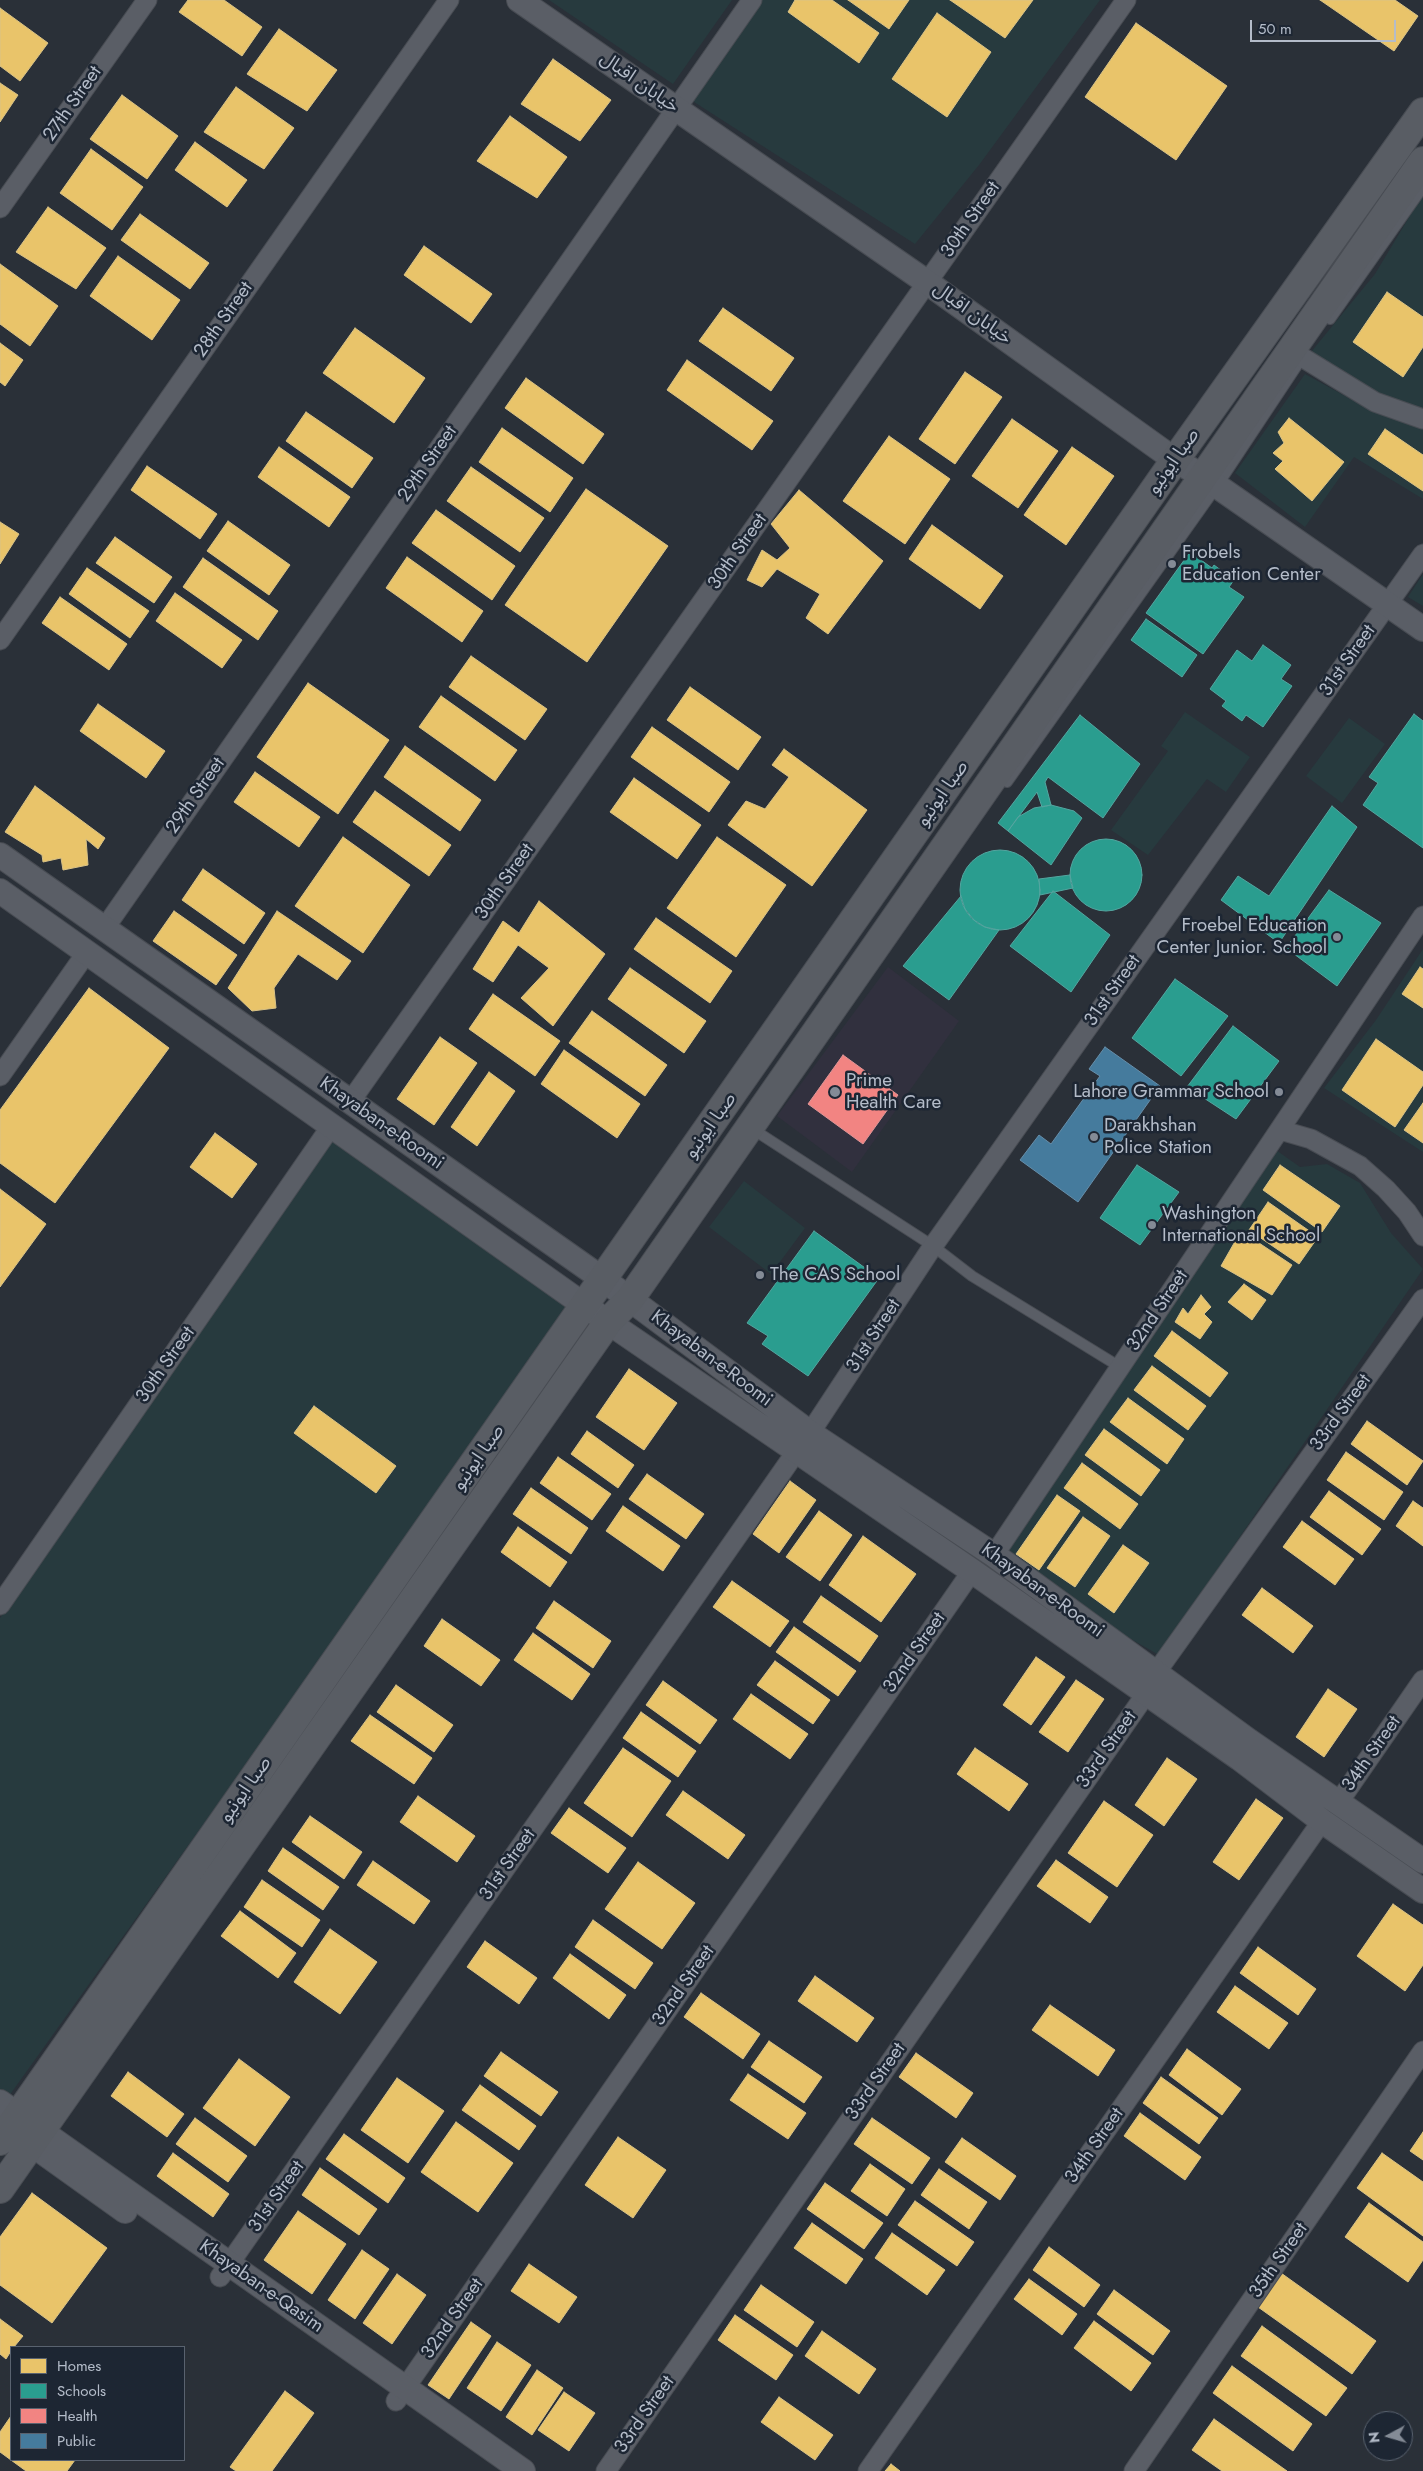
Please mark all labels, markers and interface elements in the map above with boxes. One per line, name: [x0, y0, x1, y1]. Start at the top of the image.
scale bar: [1253, 10, 1399, 42]
text: 50 m: [1258, 18, 1292, 40]
street label: خیابان اقبال: [595, 47, 683, 119]
street label: 27th Street: [39, 62, 107, 146]
street label: 30th Street: [937, 178, 1005, 262]
street label: 28th Street: [190, 278, 258, 362]
street label: خیابان اقبال: [928, 278, 1016, 350]
street label: 29th Street: [394, 422, 462, 506]
street label: صبا ایونیو: [1143, 425, 1205, 499]
street label: 30th Street: [704, 510, 772, 594]
place label: Frobels Education Center: [1182, 542, 1321, 586]
marker: Frobels Education Center: [1166, 558, 1178, 570]
street label: 31st Street: [1315, 621, 1381, 701]
street label: 29th Street: [162, 754, 230, 838]
street label: صبا ایونیو: [912, 757, 974, 831]
street label: 30th Street: [471, 840, 539, 924]
place label: Froebel Education Center Junior. School: [1156, 915, 1327, 959]
marker: Froebel Education Center Junior. School: [1331, 931, 1343, 943]
street label: 31st Street: [1080, 951, 1146, 1031]
place label: Prime Health Care: [846, 1070, 941, 1114]
street label: Khayaban-e-Roomi: [315, 1073, 447, 1175]
place label: Lahore Grammar School: [1073, 1081, 1269, 1103]
marker: Prime Health Care: [828, 1085, 842, 1099]
marker: Lahore Grammar School: [1273, 1086, 1285, 1098]
street label: صبا ایونیو: [680, 1089, 742, 1163]
place label: Darakhshan Police Station: [1104, 1115, 1212, 1159]
marker: Darakhshan Police Station: [1088, 1131, 1100, 1143]
place label: Washington International School: [1162, 1203, 1320, 1247]
marker: Washington International School: [1146, 1219, 1158, 1231]
place label: The CAS School: [770, 1264, 900, 1286]
street label: 32nd Street: [1123, 1266, 1193, 1356]
marker: The CAS School: [754, 1269, 766, 1281]
street label: 31st Street: [842, 1295, 906, 1377]
street label: Khayaban-e-Roomi: [646, 1306, 776, 1412]
street label: 30th Street: [132, 1323, 200, 1407]
street label: 33rd Street: [1306, 1370, 1376, 1456]
street label: صبا ایونیو: [448, 1421, 510, 1495]
street label: Khayaban-e-Roomi: [976, 1539, 1108, 1643]
street label: 32nd Street: [879, 1608, 951, 1698]
street label: 33rd Street: [1072, 1707, 1142, 1793]
street label: 34th Street: [1338, 1712, 1406, 1796]
street label: صبا ایونیو: [215, 1753, 277, 1827]
street label: 31st Street: [475, 1825, 541, 1905]
street label: 32nd Street: [648, 1941, 720, 2031]
street label: 33rd Street: [841, 2039, 911, 2125]
street label: 34th Street: [1061, 2104, 1129, 2188]
street label: 31st Street: [244, 2157, 310, 2237]
street label: 35th Street: [1245, 2219, 1313, 2303]
street label: Khayaban-e-Qasim: [194, 2236, 328, 2338]
street label: 32nd Street: [417, 2274, 489, 2364]
legend: [10, 2346, 185, 2461]
text: Homes: [57, 2355, 101, 2377]
street label: 33rd Street: [610, 2372, 680, 2458]
text: Schools: [57, 2380, 106, 2402]
text: Health: [57, 2405, 98, 2427]
north arrow: [1363, 2411, 1413, 2461]
text: Public: [57, 2430, 96, 2452]
text: N: [1364, 2431, 1385, 2444]

